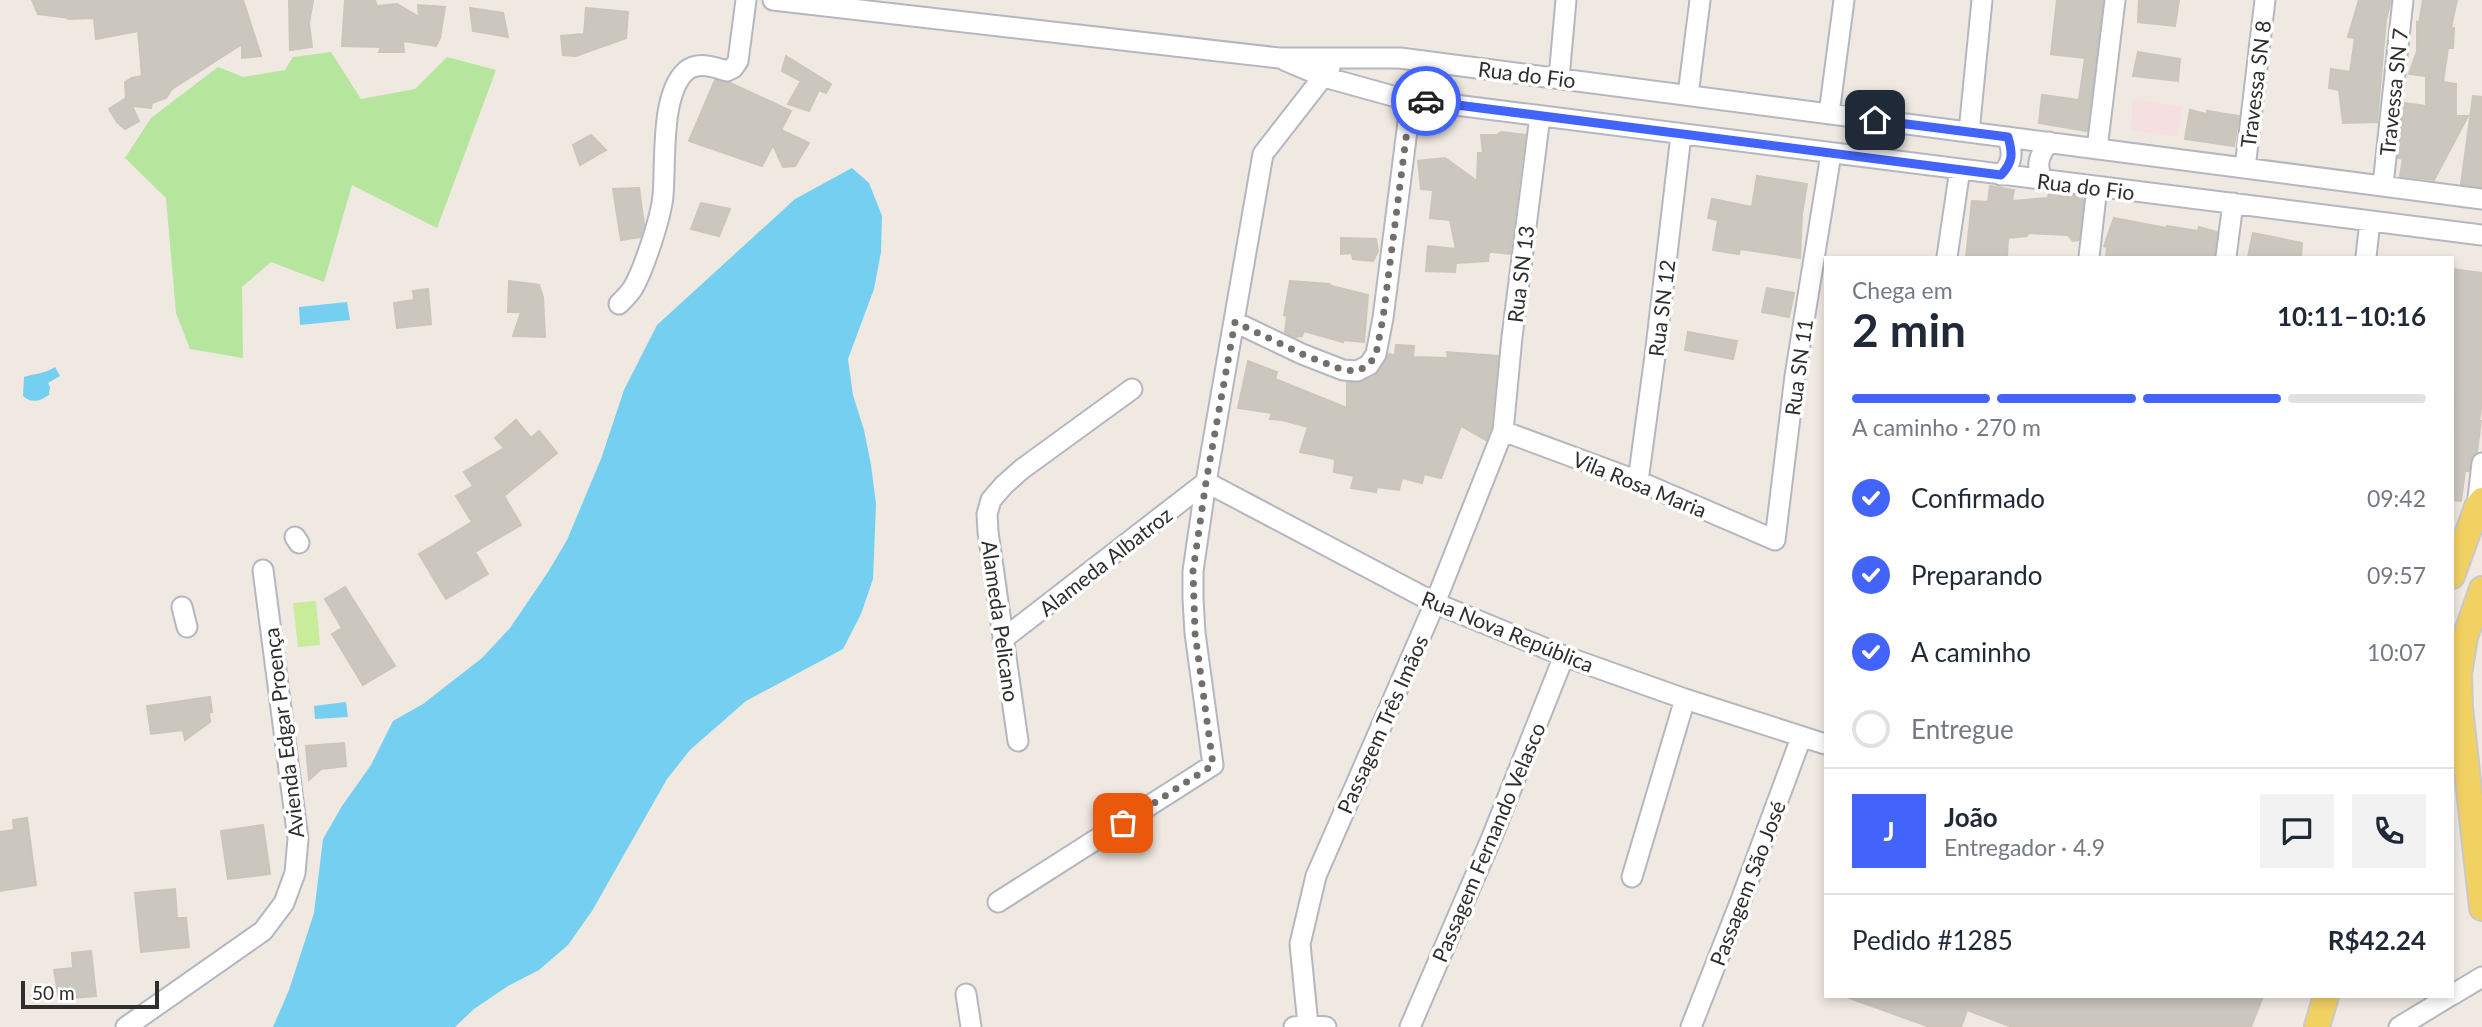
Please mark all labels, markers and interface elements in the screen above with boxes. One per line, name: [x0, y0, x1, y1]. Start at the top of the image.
street label: Travessa SN 8: [2235, 19, 2275, 149]
street label: Travessa SN 7: [2374, 27, 2412, 157]
street label: Rua do Fio: [1477, 56, 1577, 92]
courier: [1391, 66, 1461, 136]
icon: car: [1407, 82, 1445, 120]
pin: [1845, 90, 1905, 150]
icon: home: [1856, 101, 1894, 139]
street label: Rua do Fio: [2036, 168, 2136, 204]
street label: Rua SN 13: [1502, 224, 1538, 324]
street label: Rua SN 12: [1643, 258, 1679, 358]
text: Chega em: [1852, 276, 1953, 304]
text: 10:11–10:16: [2277, 300, 2426, 332]
text: 2 min: [1852, 302, 1966, 357]
street label: Rua SN 11: [1779, 317, 1817, 417]
text: A caminho · 270 m: [1852, 413, 2041, 441]
street label: Vila Rosa Maria: [1569, 446, 1711, 522]
icon: check: [1852, 479, 1890, 517]
text: Confirmado: [1911, 482, 2045, 514]
text: 09:42: [2367, 484, 2426, 512]
street label: Alameda Albatroz: [1034, 501, 1176, 621]
street label: Alameda Pelicano: [977, 539, 1025, 703]
icon: check: [1852, 556, 1890, 594]
text: Preparando: [1911, 559, 2043, 591]
text: 09:57: [2367, 561, 2426, 589]
street label: Rua Nova República: [1418, 585, 1598, 677]
street label: Avienda Edgar Proença: [258, 626, 308, 840]
street label: Passagem Três Imãos: [1331, 631, 1433, 817]
icon: check: [1852, 633, 1890, 671]
text: A caminho: [1911, 636, 2031, 668]
text: 10:07: [2367, 638, 2426, 666]
text: Entregue: [1911, 713, 2014, 745]
street label: Passagem Fernando Velasco: [1426, 718, 1550, 965]
pin: [1093, 793, 1153, 853]
button: chat: [2260, 794, 2334, 868]
button: phone: [2352, 794, 2426, 868]
street label: Passagem São José: [1704, 797, 1790, 969]
text: João: [1944, 801, 1998, 833]
icon: bag: [1104, 804, 1142, 842]
text: J: [1883, 815, 1895, 847]
text: Entregador · 4.9: [1944, 833, 2105, 861]
text: Pedido #1285: [1852, 924, 2013, 956]
text: R$42.24: [2328, 924, 2426, 956]
scale bar: [21, 978, 159, 1010]
text: 50 m: [32, 981, 75, 1004]

